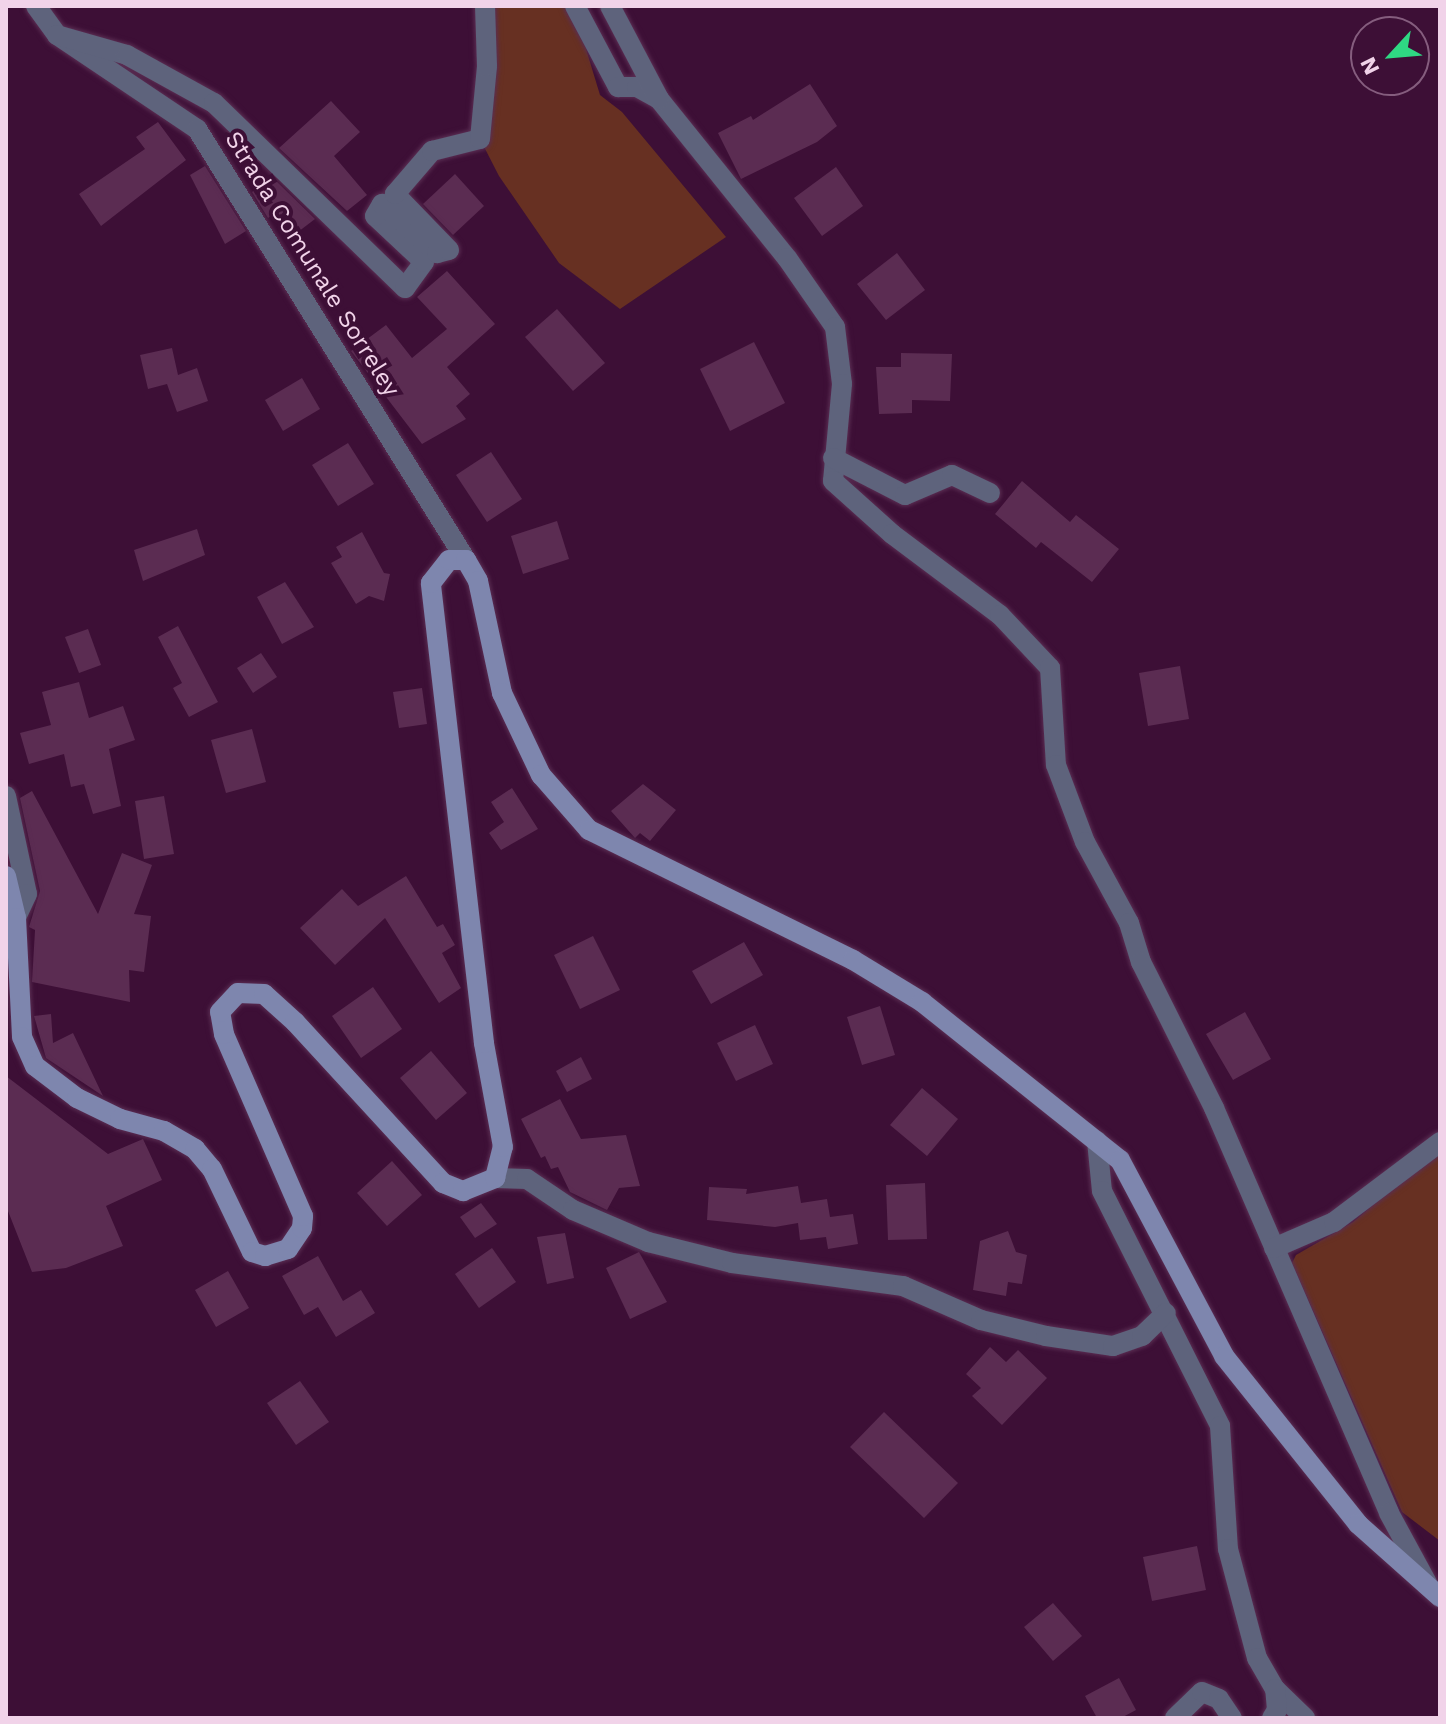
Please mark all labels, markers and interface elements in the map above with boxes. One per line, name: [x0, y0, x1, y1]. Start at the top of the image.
north arrow: [1350, 16, 1430, 96]
text: N: [1355, 53, 1385, 79]
street label: Strada Comunale Sorreley: [218, 126, 406, 402]

